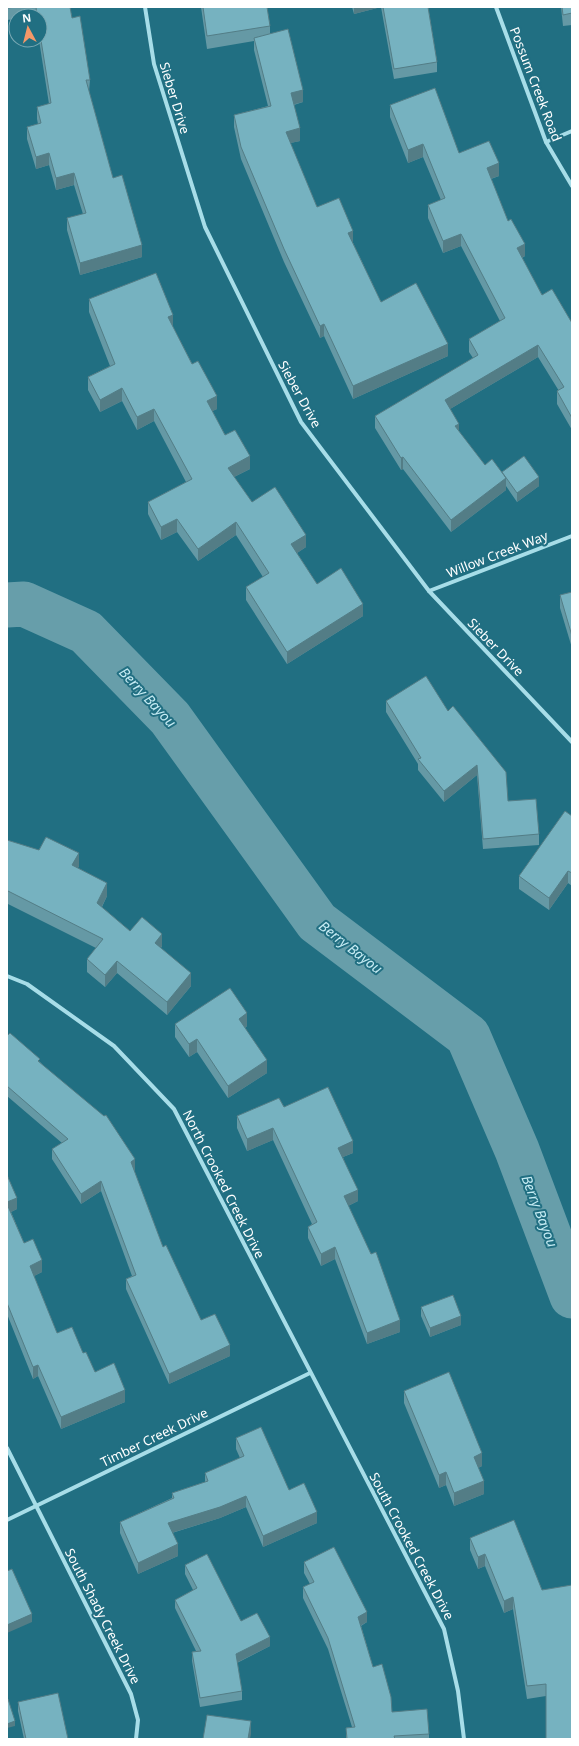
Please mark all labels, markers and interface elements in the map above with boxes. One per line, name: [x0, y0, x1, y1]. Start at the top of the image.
north arrow: [8, 8, 48, 48]
text: N: [21, 10, 32, 26]
street label: Possum Creek Road: [506, 24, 566, 144]
street label: Sieber Drive: [156, 60, 194, 136]
street label: Sieber Drive: [274, 357, 326, 431]
street label: Willow Creek Way: [444, 526, 551, 582]
street label: Sieber Drive: [464, 614, 528, 680]
water label: Berry Bayou: [115, 663, 181, 731]
water label: Berry Bayou: [315, 916, 387, 978]
street label: North Crooked Creek Drive: [179, 1107, 269, 1261]
water label: Berry Bayou: [518, 1172, 562, 1250]
street label: Timber Creek Drive: [97, 1403, 211, 1471]
street label: South Crooked Creek Drive: [365, 1469, 459, 1623]
street label: South Shady Creek Drive: [61, 1545, 145, 1687]

